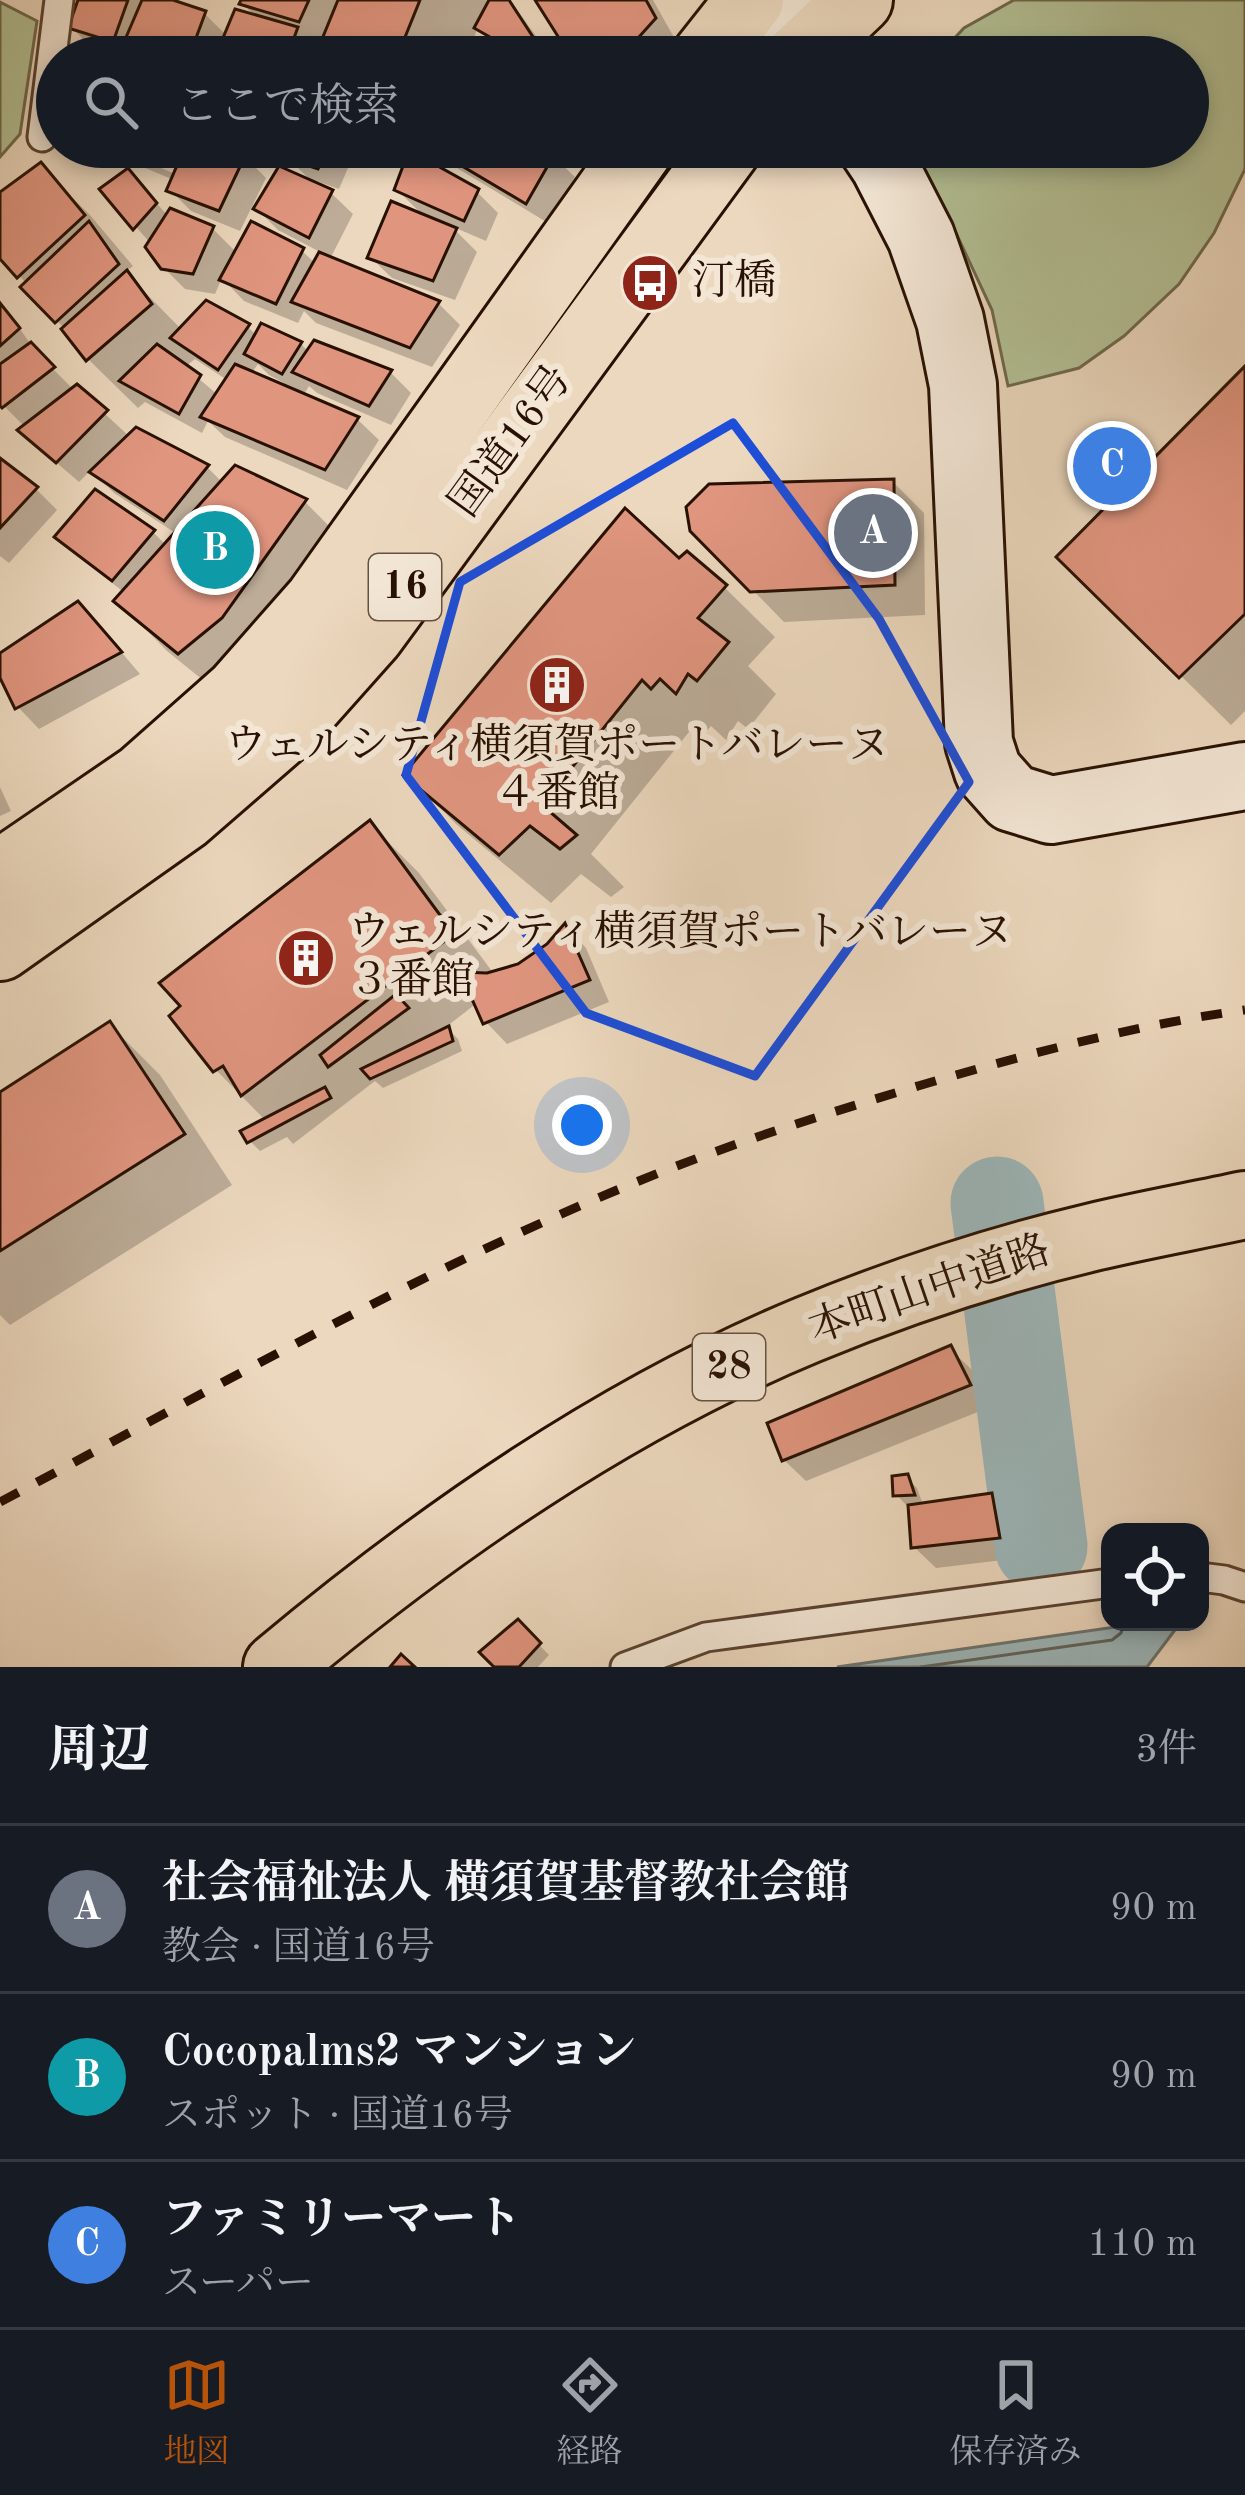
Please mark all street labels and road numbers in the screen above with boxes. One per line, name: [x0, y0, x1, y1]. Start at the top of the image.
street label: 国道16号: [440, 357, 580, 525]
road number: 16: [369, 554, 441, 620]
street label: 本町山中道路: [803, 1226, 1056, 1352]
road number: 28: [693, 1334, 765, 1400]

